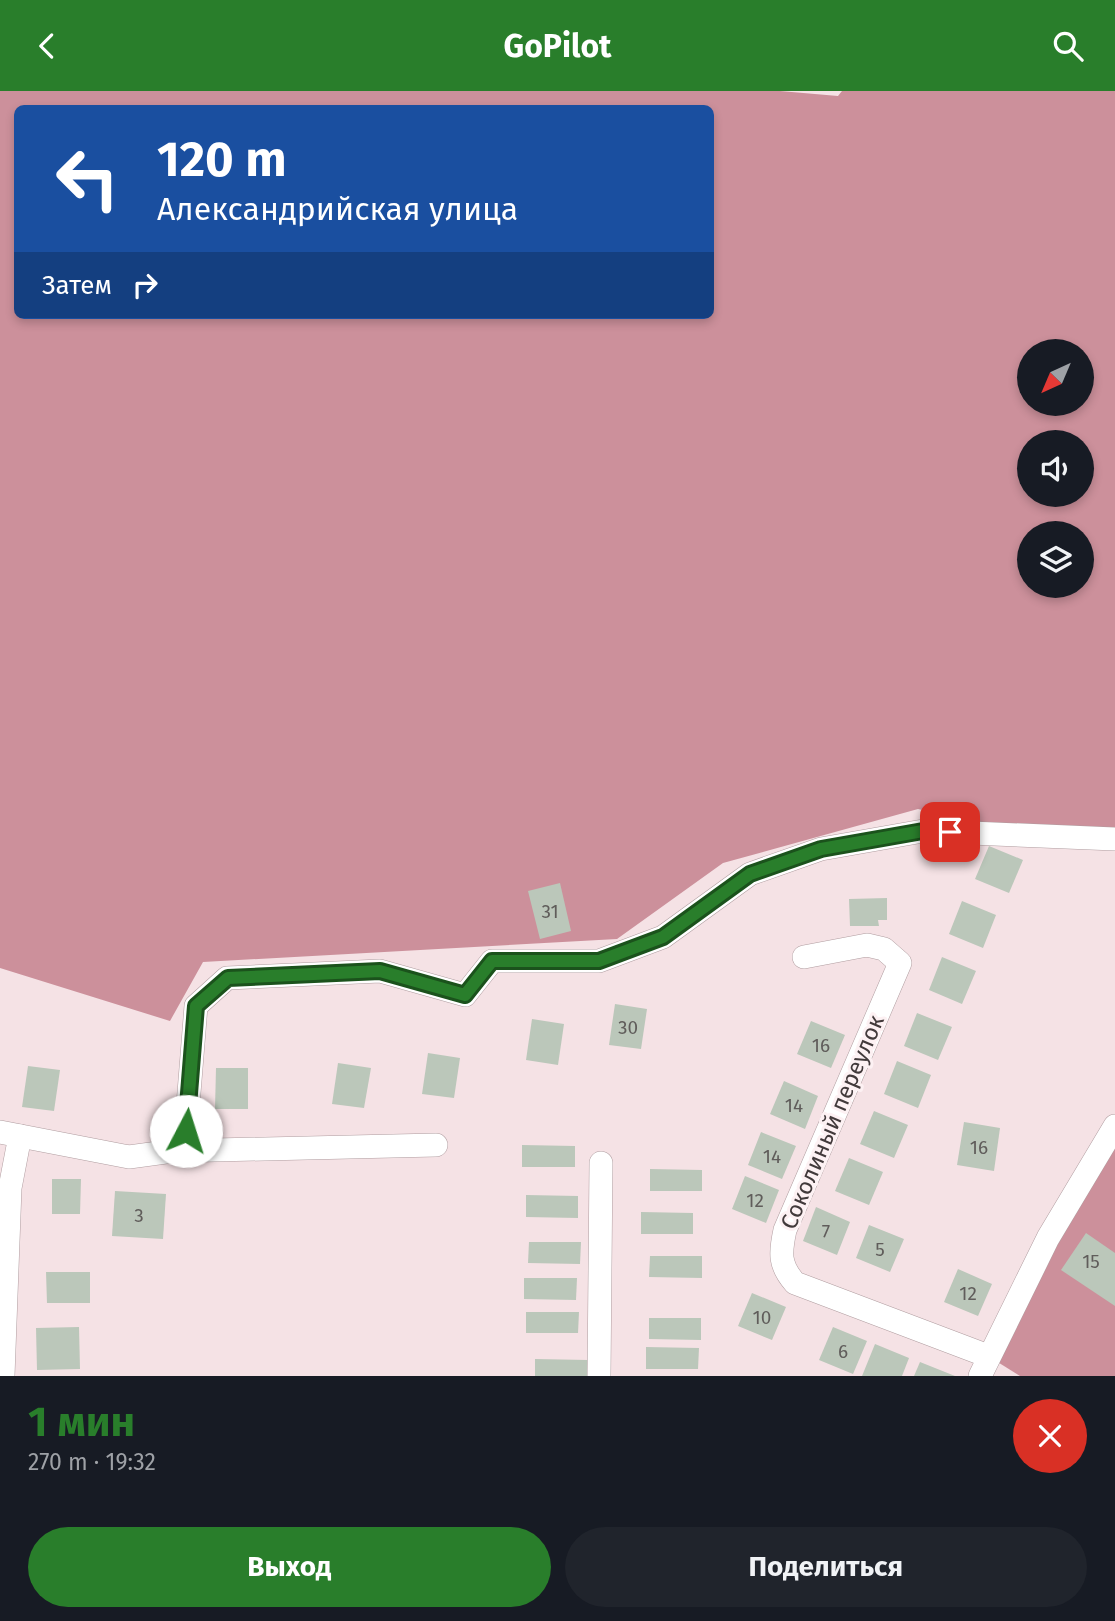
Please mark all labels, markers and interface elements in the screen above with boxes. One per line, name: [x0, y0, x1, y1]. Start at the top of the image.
icon: back: [28, 27, 66, 65]
text: GoPilot: [504, 27, 611, 65]
icon: search: [1049, 27, 1087, 65]
text: 120 m: [157, 130, 287, 189]
icon: left: [42, 133, 133, 224]
text: Александрийская улица: [157, 190, 518, 228]
icon: right: [126, 266, 164, 304]
text: Затем: [42, 270, 112, 301]
north arrow: [1017, 339, 1094, 417]
map controls: [1017, 339, 1094, 598]
button: sound: [1017, 430, 1094, 507]
button: layers: [1017, 521, 1094, 598]
pin: [920, 802, 980, 862]
icon: arrive: [931, 813, 969, 851]
house number: 31: [541, 900, 559, 923]
street label: Соколиный переулок: [774, 1011, 890, 1233]
house number: 30: [618, 1016, 638, 1039]
house number: 16: [812, 1034, 830, 1057]
position arrow: [149, 1094, 223, 1168]
house number: 14: [785, 1094, 803, 1117]
house number: 16: [970, 1136, 988, 1159]
house number: 14: [763, 1145, 781, 1168]
house number: 12: [746, 1189, 764, 1212]
house number: 3: [134, 1204, 144, 1227]
house number: 7: [822, 1220, 830, 1243]
house number: 5: [875, 1238, 885, 1261]
house number: 15: [1082, 1250, 1100, 1273]
house number: 12: [959, 1282, 977, 1305]
house number: 10: [753, 1306, 771, 1329]
house number: 6: [838, 1340, 848, 1363]
text: 1 мин: [28, 1397, 135, 1447]
button: close: [1013, 1399, 1087, 1473]
text: 270 m · 19:32: [28, 1448, 156, 1476]
button: Выход: [28, 1527, 551, 1607]
button: Поделиться: [565, 1527, 1087, 1607]

